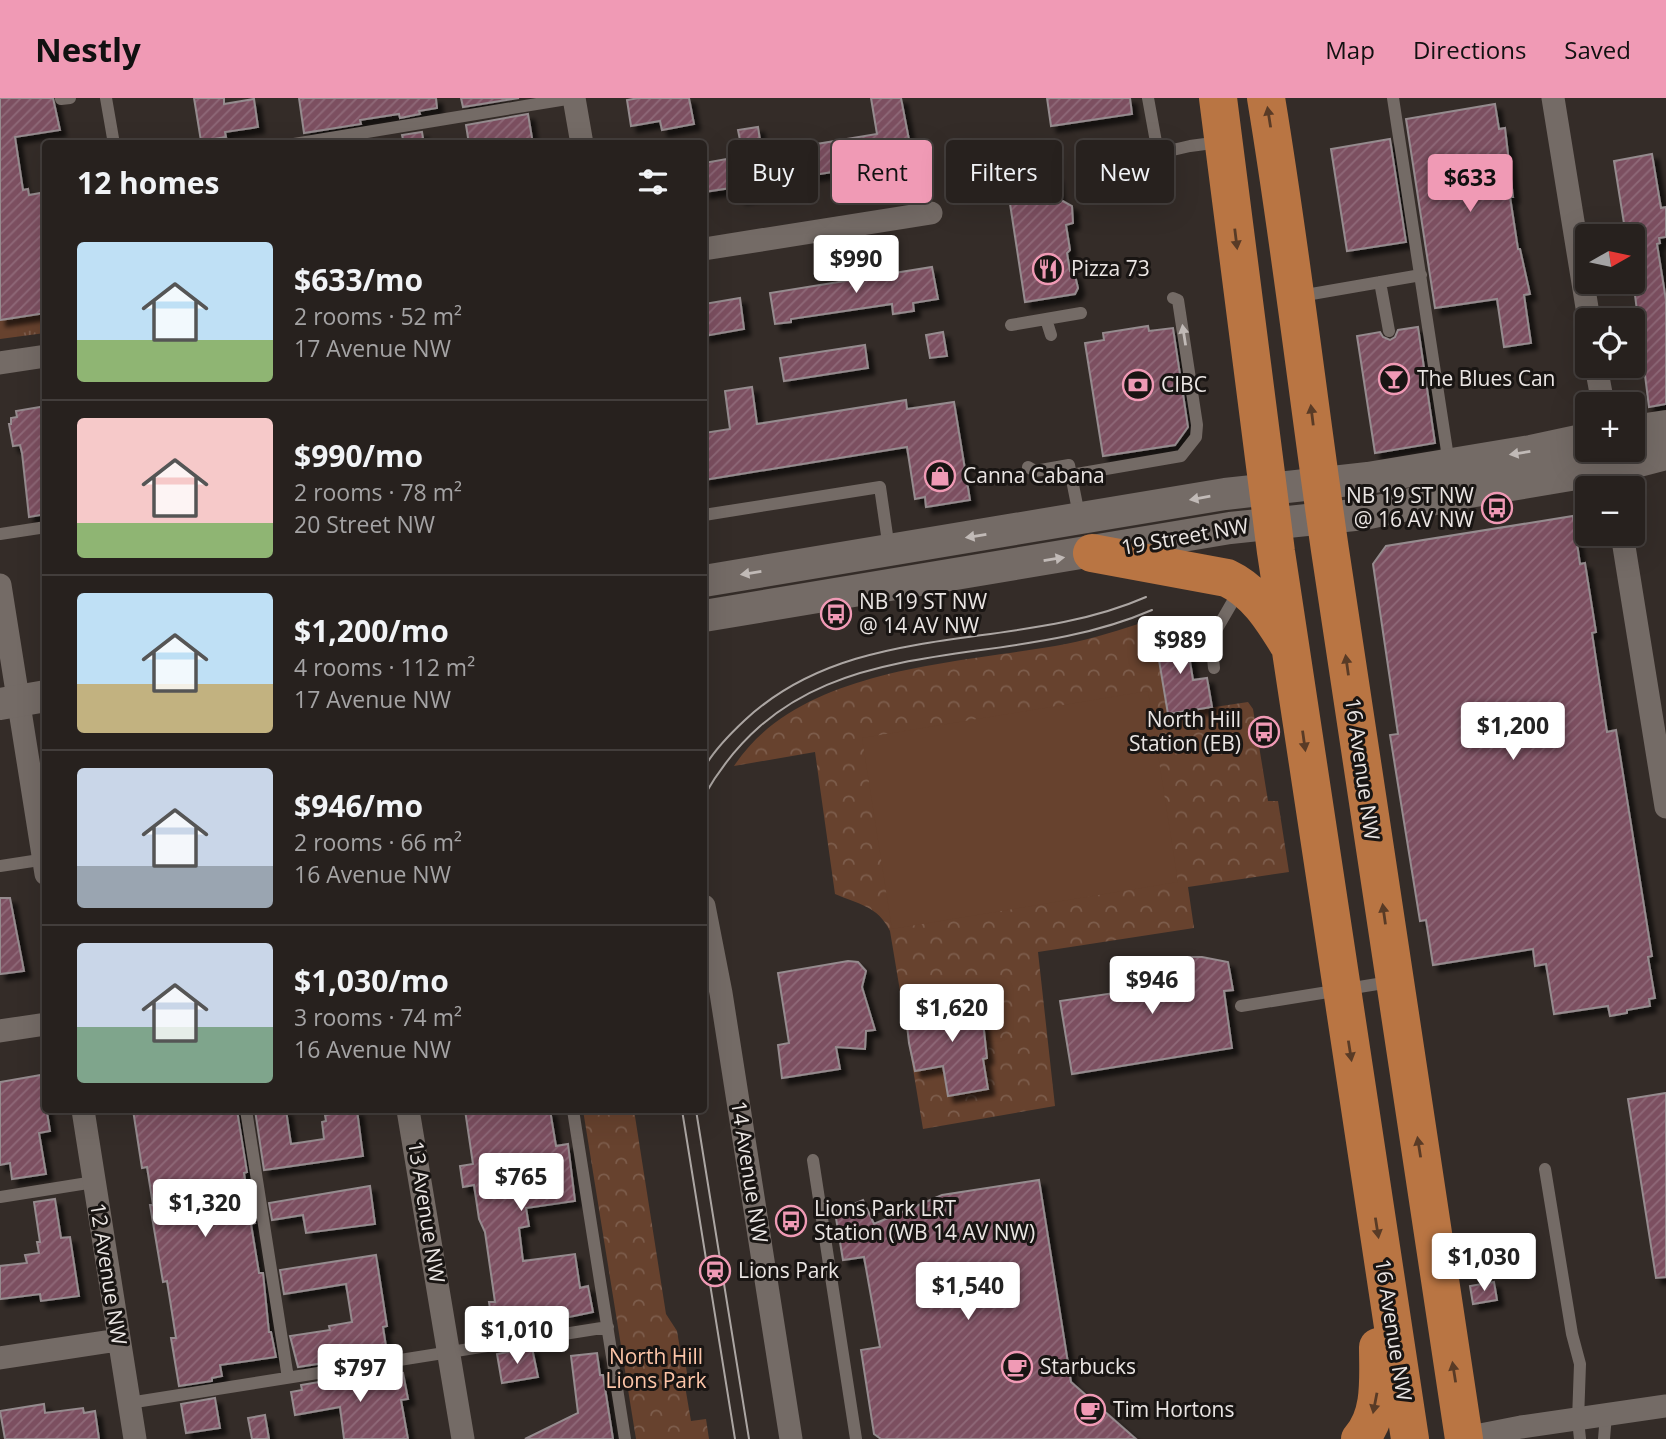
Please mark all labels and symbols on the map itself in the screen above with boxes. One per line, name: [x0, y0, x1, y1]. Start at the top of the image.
one-way arrow: [1263, 106, 1274, 128]
pin: $633: [1429, 155, 1511, 214]
north arrow: [1575, 224, 1645, 294]
one-way arrow: [1231, 228, 1242, 250]
pin: $990: [815, 236, 897, 295]
restaurant icon: Pizza 73: [1031, 252, 1065, 286]
place label: Pizza 73: [1071, 254, 1150, 282]
one-way arrow: [1178, 324, 1189, 346]
bar icon: The Blues Can: [1377, 362, 1411, 396]
place label: The Blues Can: [1417, 364, 1555, 392]
bank icon: CIBC: [1121, 368, 1155, 402]
place label: CIBC: [1161, 370, 1207, 398]
one-way arrow: [1306, 404, 1317, 426]
one-way arrow: [1509, 448, 1531, 459]
shop icon: Canna Cabana: [923, 459, 957, 493]
place label: Canna Cabana: [963, 461, 1105, 489]
place label: NB 19 ST NW @ 16 AV NW: [1346, 481, 1475, 533]
bus stop icon: NB 19 ST NW @ 16 AV NW: [1480, 491, 1514, 525]
one-way arrow: [1189, 493, 1211, 504]
street label: 19 Street NW: [1119, 511, 1251, 561]
one-way arrow: [965, 531, 987, 542]
one-way arrow: [1043, 553, 1065, 564]
one-way arrow: [740, 568, 762, 579]
place label: NB 19 ST NW @ 14 AV NW: [859, 587, 988, 639]
bus stop icon: NB 19 ST NW @ 14 AV NW: [819, 597, 853, 631]
pin: $989: [1139, 616, 1221, 676]
one-way arrow: [1341, 654, 1352, 676]
street label: 16 Avenue NW: [1339, 696, 1387, 842]
pin: $1,200: [1456, 702, 1570, 762]
place label: North Hill Station (EB): [1129, 705, 1241, 757]
bus stop icon: North Hill Station (EB): [1247, 715, 1281, 749]
one-way arrow: [1299, 730, 1310, 752]
one-way arrow: [1378, 903, 1389, 925]
pin: $946: [1111, 956, 1193, 1016]
pin: $1,620: [895, 984, 1009, 1044]
one-way arrow: [1345, 1040, 1356, 1062]
street label: 14 Avenue NW: [725, 1099, 775, 1245]
one-way arrow: [1413, 1136, 1424, 1158]
street label: 13 Avenue NW: [402, 1139, 452, 1285]
pin: $765: [480, 1154, 562, 1213]
pin: $1,320: [148, 1180, 262, 1239]
place label: Lions Park LRT Station (WB 14 AV NW): [814, 1194, 1035, 1246]
street label: 12 Avenue NW: [84, 1201, 134, 1347]
bus stop icon: Lions Park LRT Station (WB 14 AV NW): [774, 1204, 808, 1238]
one-way arrow: [1372, 1217, 1383, 1239]
pin: $1,030: [1427, 1234, 1541, 1293]
station icon: Lions Park: [698, 1254, 732, 1288]
place label: Lions Park: [738, 1256, 839, 1284]
street label: 16 Avenue NW: [1369, 1257, 1419, 1403]
pin: $1,540: [911, 1262, 1025, 1322]
pin: $1,010: [460, 1306, 574, 1366]
park label: North Hill Lions Park: [605, 1342, 707, 1394]
pin: $797: [319, 1344, 401, 1404]
cafe icon: Starbucks: [1000, 1350, 1034, 1384]
place label: Starbucks: [1040, 1352, 1136, 1380]
one-way arrow: [1448, 1360, 1459, 1382]
one-way arrow: [1369, 1392, 1380, 1414]
cafe icon: Tim Hortons: [1073, 1393, 1107, 1427]
place label: Tim Hortons: [1113, 1395, 1234, 1423]

